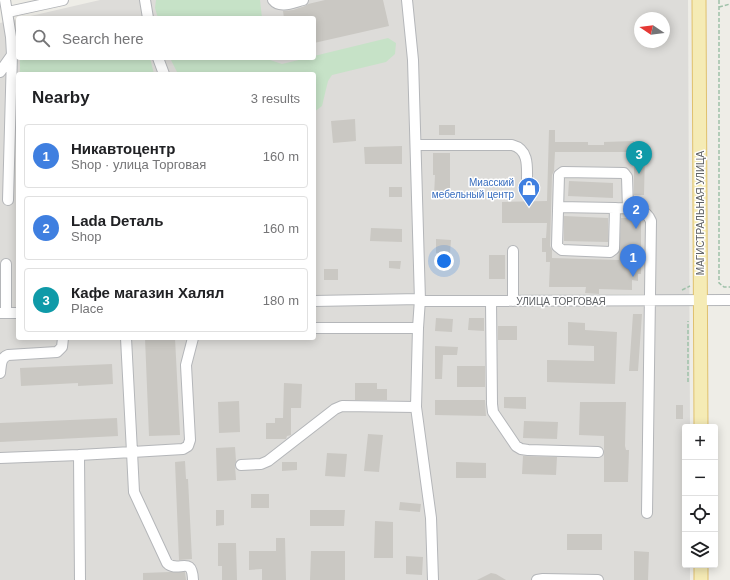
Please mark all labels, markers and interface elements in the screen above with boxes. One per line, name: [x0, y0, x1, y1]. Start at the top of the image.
north arrow: [634, 12, 670, 48]
search box: [16, 16, 316, 60]
icon: search: [30, 27, 52, 49]
text: Search here: [62, 30, 144, 47]
text: Nearby: [32, 88, 90, 107]
text: 3 results: [251, 91, 300, 106]
text: Никавтоцентр: [71, 140, 175, 157]
pin: 3: [626, 141, 652, 174]
text: 1: [42, 149, 50, 164]
text: 160 m: [263, 149, 299, 164]
street label: МАГИСТРАЛЬНАЯ УЛИЦА: [695, 151, 706, 275]
text: Shop · улица Торговая: [71, 157, 206, 172]
shop icon: Миасский мебельный центр: [516, 175, 542, 208]
place label: Миасский мебельный центр: [432, 177, 514, 200]
pin: 2: [623, 196, 649, 229]
text: Lada Dеталь: [71, 212, 164, 229]
text: 2: [42, 221, 50, 236]
text: 160 m: [263, 221, 299, 236]
text: Shop: [71, 229, 101, 244]
pin: 1: [620, 244, 646, 277]
your location: [434, 251, 454, 271]
text: Кафе магазин Халял: [71, 284, 224, 301]
text: 3: [42, 293, 50, 308]
text: 180 m: [263, 293, 299, 308]
street label: УЛИЦА ТОРГОВАЯ: [516, 296, 606, 307]
text: Place: [71, 301, 104, 316]
map controls: [682, 424, 718, 568]
button: +: [682, 424, 718, 460]
button: −: [682, 460, 718, 496]
button: locate: [682, 496, 718, 532]
button: layers: [682, 532, 718, 568]

